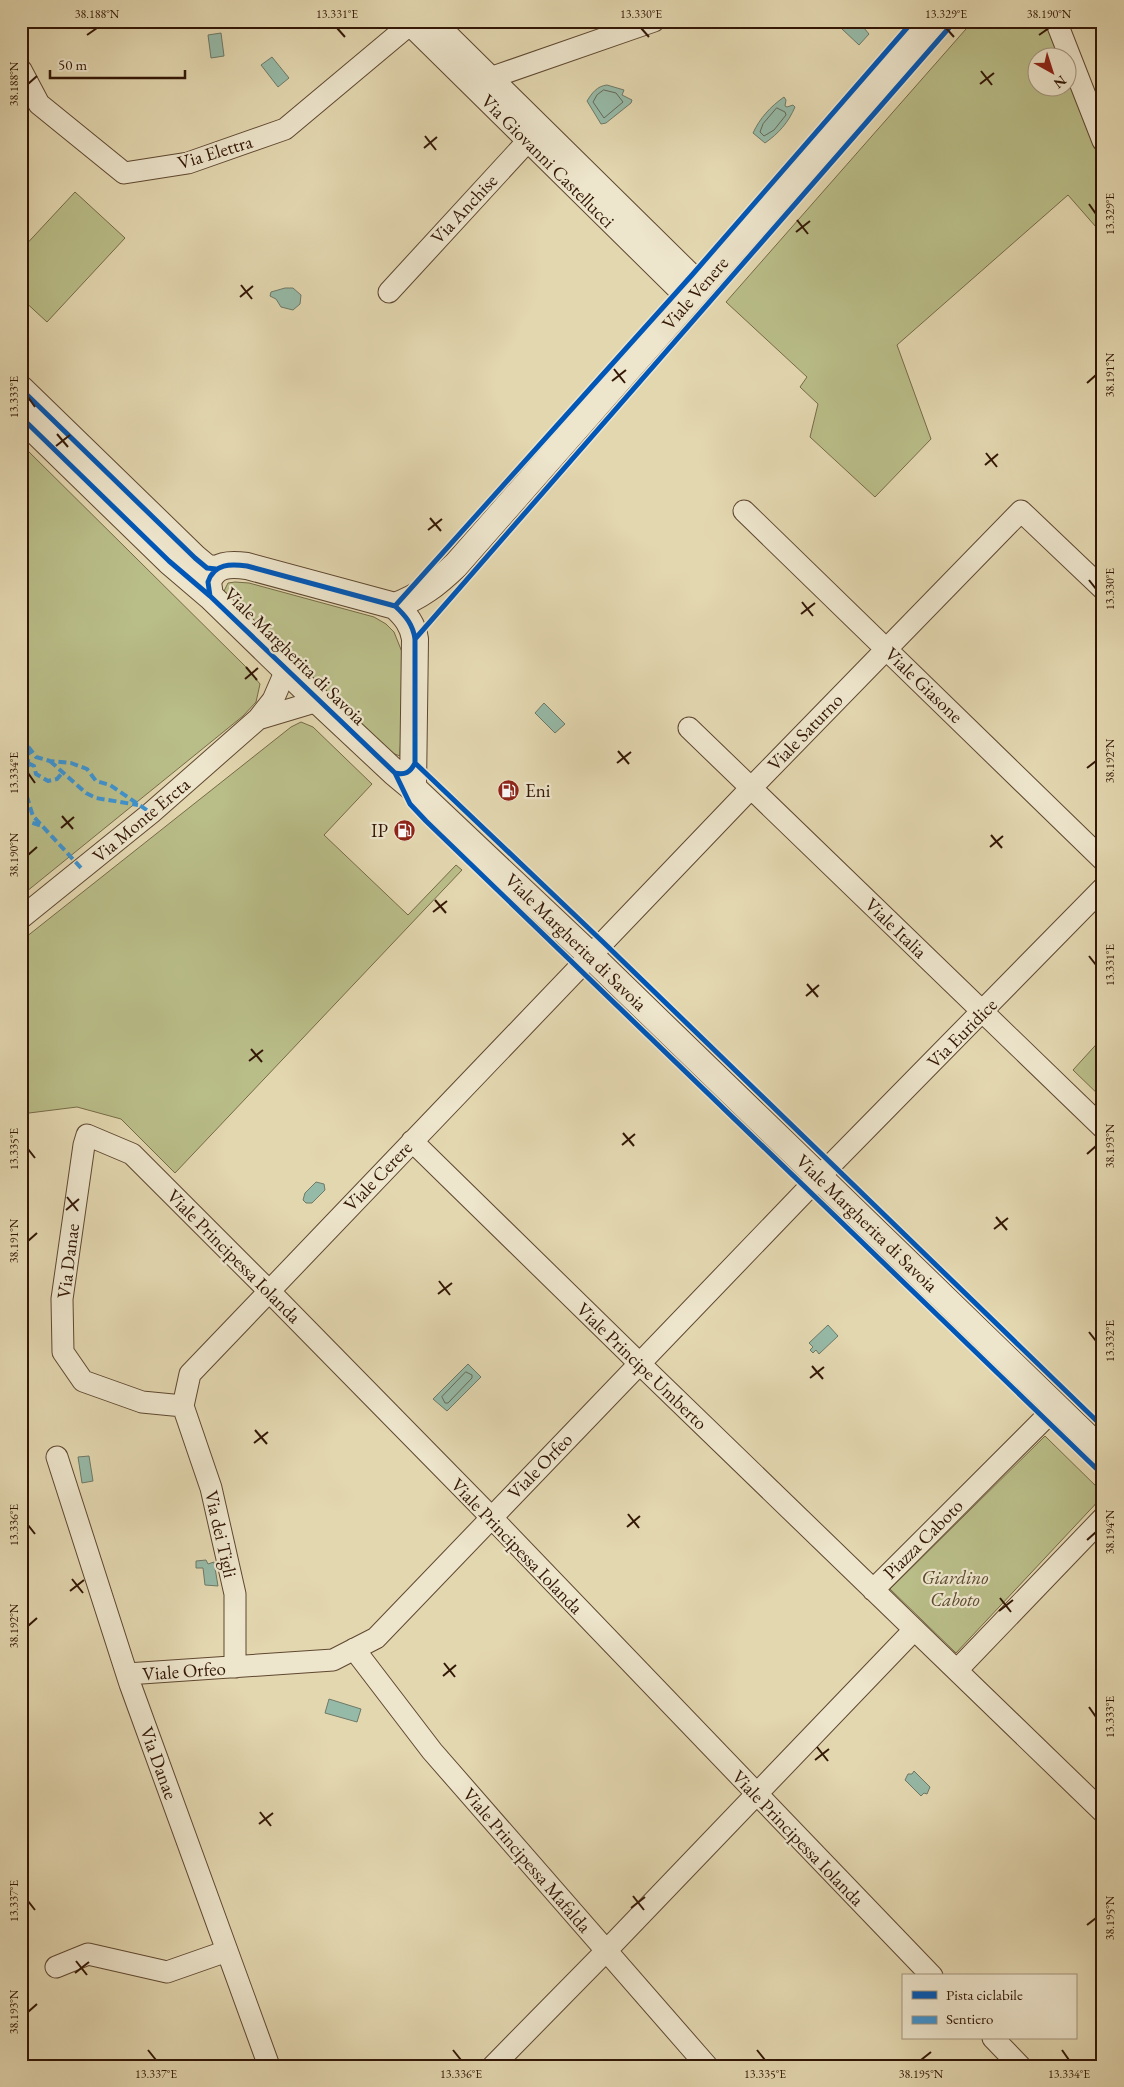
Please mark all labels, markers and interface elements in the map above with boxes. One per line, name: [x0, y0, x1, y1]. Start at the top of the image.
text: 38.188°N: [75, 6, 120, 22]
text: 13.331°E: [316, 6, 358, 22]
text: 13.330°E: [620, 6, 662, 22]
text: 13.329°E: [925, 6, 967, 22]
text: 38.190°N: [1027, 6, 1072, 22]
scale bar: [50, 48, 185, 80]
north arrow: [1026, 48, 1076, 98]
text: 50 m: [58, 55, 87, 74]
text: 38.188°N: [6, 61, 22, 106]
text: N: [1050, 72, 1070, 93]
street label: Via Giovanni Castellucci: [476, 89, 621, 234]
street label: Via Elettra: [175, 129, 256, 175]
street label: Via Anchise: [425, 169, 503, 249]
text: 13.329°E: [1102, 193, 1118, 235]
street label: Viale Venere: [656, 251, 734, 335]
text: 38.191°N: [1102, 352, 1118, 397]
text: 13.333°E: [6, 376, 22, 418]
text: 13.330°E: [1102, 568, 1118, 610]
street label: Viale Margherita di Savoia: [219, 582, 372, 731]
street label: Viale Giasone: [880, 641, 968, 729]
street label: Viale Saturno: [762, 688, 848, 776]
text: 38.192°N: [1102, 738, 1118, 783]
text: 13.334°E: [6, 752, 22, 794]
street label: Via Monte Ercta: [87, 772, 195, 868]
fuel station icon: Eni: [497, 778, 521, 802]
place label: Eni: [525, 778, 551, 803]
place label: IP: [371, 818, 389, 843]
fuel station icon: IP: [392, 818, 416, 842]
text: 38.190°N: [6, 832, 22, 877]
street label: Viale Margherita di Savoia: [500, 868, 653, 1017]
street label: Viale Italia: [860, 892, 933, 964]
text: 13.331°E: [1102, 944, 1118, 986]
street label: Via Euridice: [922, 993, 1002, 1073]
text: 38.193°N: [1102, 1123, 1118, 1168]
text: 13.335°E: [6, 1128, 22, 1170]
street label: Viale Cerere: [338, 1135, 418, 1217]
street label: Viale Margherita di Savoia: [791, 1149, 944, 1298]
street label: Viale Principessa Iolanda: [161, 1183, 307, 1329]
text: 38.191°N: [6, 1218, 22, 1263]
street label: Via Danae: [51, 1222, 85, 1300]
street label: Viale Principe Umberto: [571, 1297, 713, 1435]
text: 13.332°E: [1102, 1320, 1118, 1362]
street label: Viale Orfeo: [502, 1427, 578, 1505]
street label: Viale Principessa Iolanda: [445, 1473, 589, 1620]
street label: Via dei Tigli: [199, 1488, 243, 1580]
street label: Piazza Caboto: [878, 1494, 968, 1584]
text: 13.336°E: [6, 1504, 22, 1546]
text: 38.194°N: [1102, 1509, 1118, 1554]
park label: Giardino Caboto: [921, 1565, 989, 1612]
text: 38.192°N: [6, 1603, 22, 1648]
street label: Viale Orfeo: [142, 1656, 226, 1686]
text: 13.333°E: [1102, 1696, 1118, 1738]
street label: Via Danae: [134, 1723, 184, 1803]
street label: Viale Principessa Iolanda: [726, 1765, 870, 1912]
street label: Viale Principessa Mafalda: [457, 1782, 597, 1938]
text: 13.337°E: [6, 1880, 22, 1922]
text: 38.195°N: [1102, 1895, 1118, 1940]
legend: [902, 1974, 1076, 2040]
text: Pista ciclabile: [946, 1985, 1023, 2004]
text: 38.193°N: [6, 1989, 22, 2034]
text: Sentiero: [946, 2009, 993, 2028]
text: 13.337°E: [135, 2066, 177, 2082]
text: 13.336°E: [440, 2066, 482, 2082]
text: 13.335°E: [744, 2066, 786, 2082]
text: 38.195°N: [899, 2066, 944, 2082]
text: 13.334°E: [1048, 2066, 1090, 2082]

